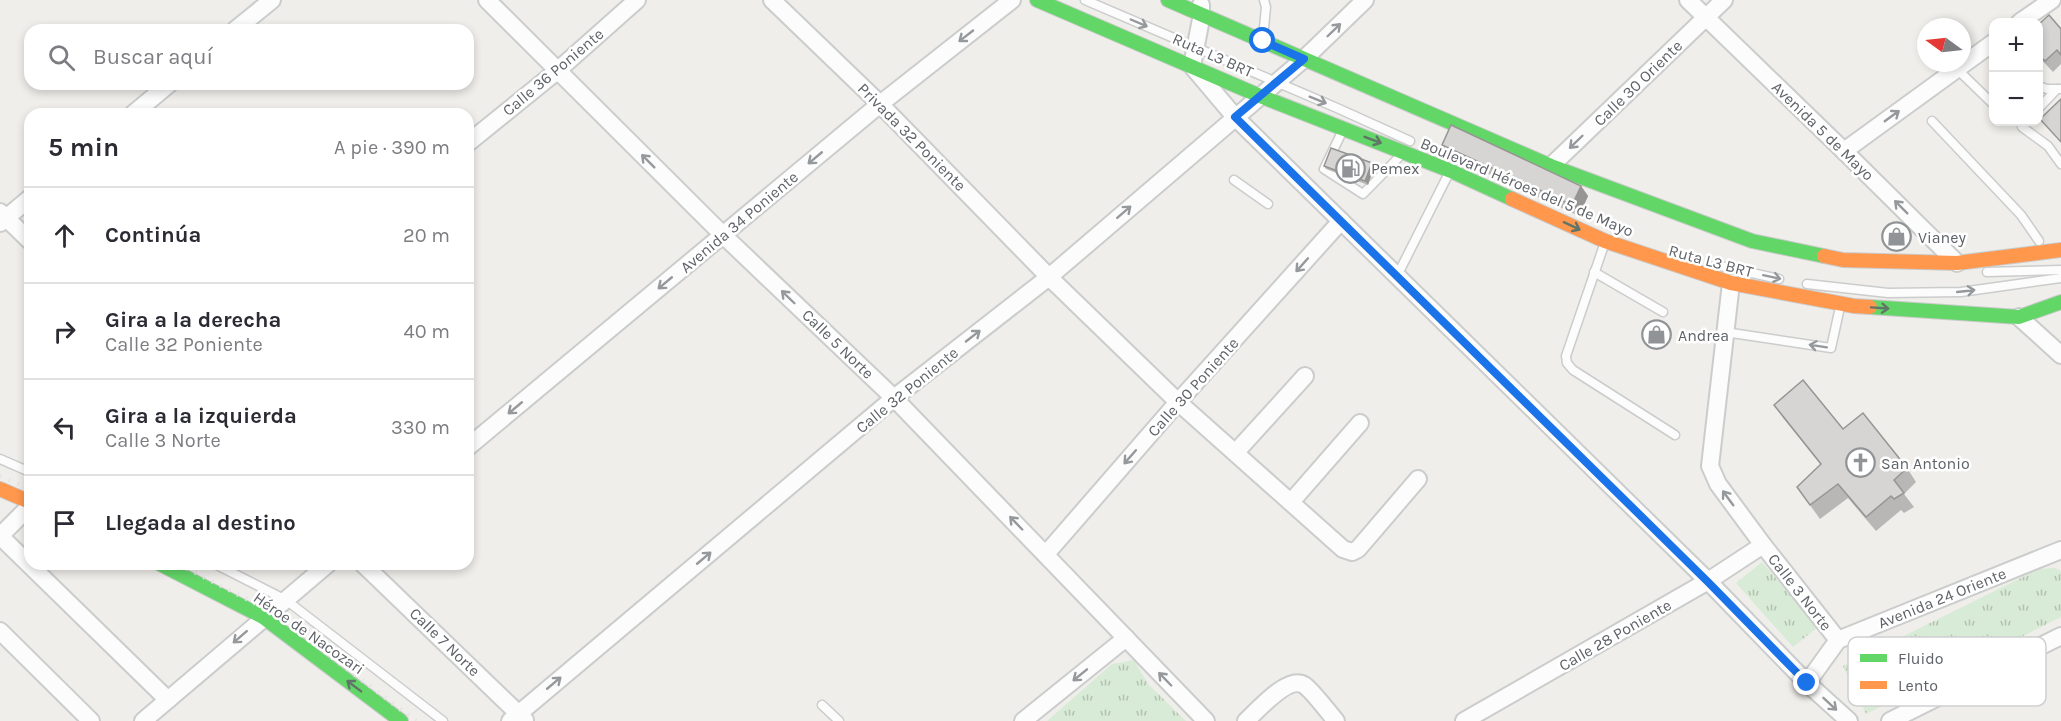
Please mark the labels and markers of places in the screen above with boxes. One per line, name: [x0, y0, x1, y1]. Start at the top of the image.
fuel station icon: Pemex: [1334, 152, 1366, 184]
place label: Pemex: [1371, 159, 1419, 178]
shop icon: Vianey: [1881, 221, 1913, 253]
place label: Vianey: [1918, 228, 1966, 247]
shop icon: Andrea: [1641, 319, 1673, 351]
place label: Andrea: [1678, 326, 1729, 345]
church icon: San Antonio: [1844, 447, 1876, 479]
place label: San Antonio: [1881, 454, 1970, 473]

